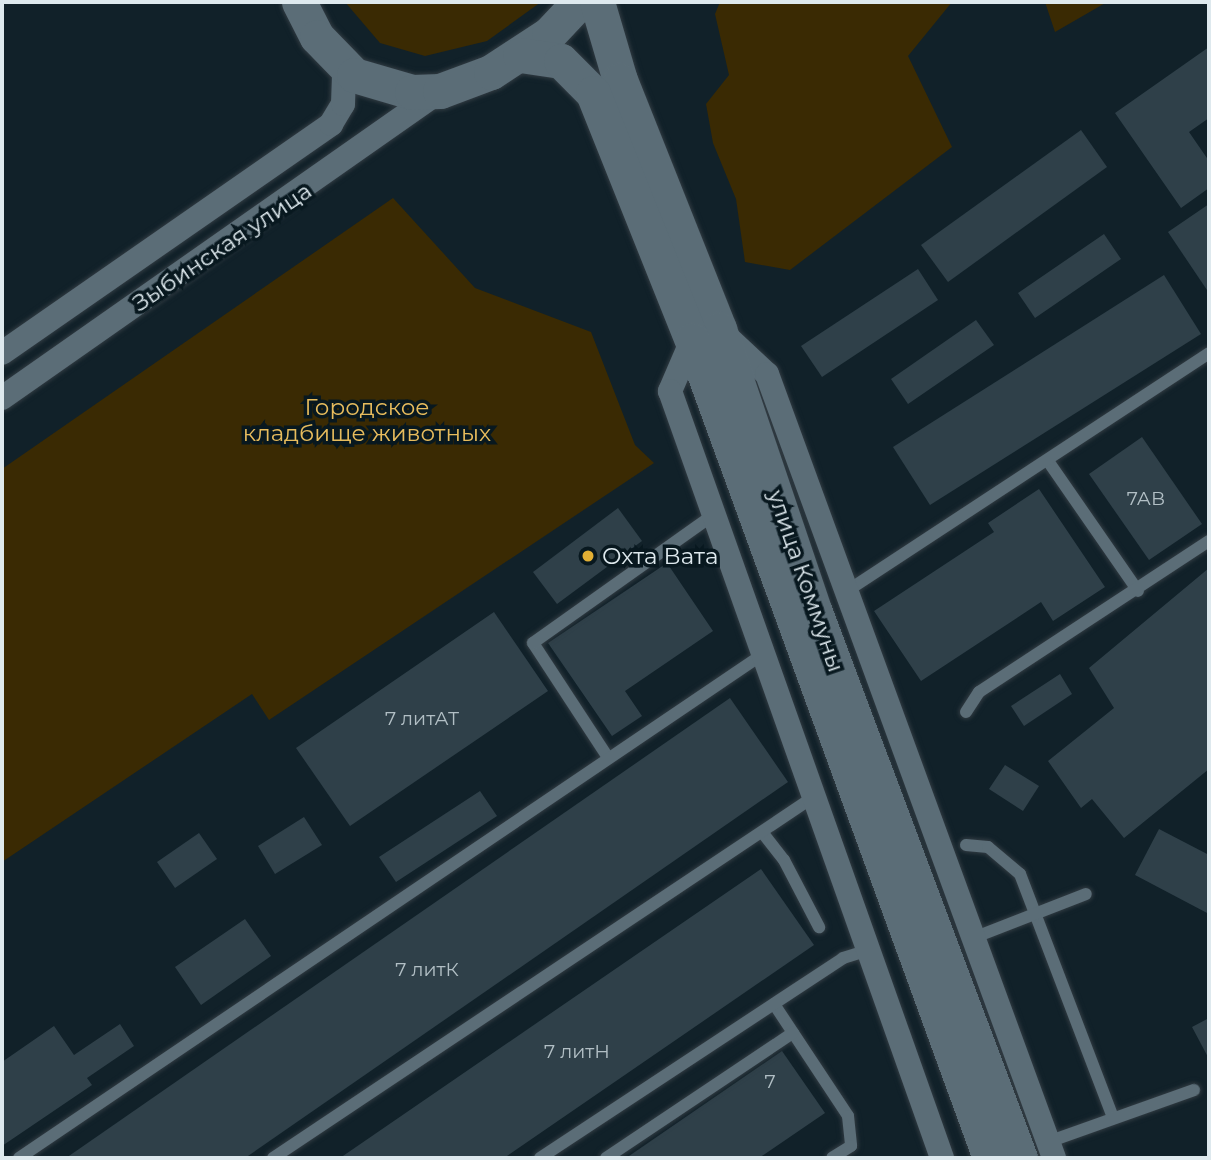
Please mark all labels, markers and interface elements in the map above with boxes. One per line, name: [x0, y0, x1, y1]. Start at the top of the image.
street label: Зыбинская улица: [127, 177, 317, 317]
park label: Городское кладбище животных: [243, 393, 491, 447]
street label: улица Коммуны: [762, 486, 850, 676]
house number: 7АВ: [1127, 488, 1165, 510]
place label: Охта Вата: [602, 542, 718, 570]
marker: Охта Вата: [580, 548, 596, 564]
house number: 7 литАТ: [385, 708, 459, 730]
house number: 7 литК: [395, 959, 459, 981]
house number: 7 литН: [544, 1041, 610, 1063]
house number: 7: [764, 1071, 776, 1093]

